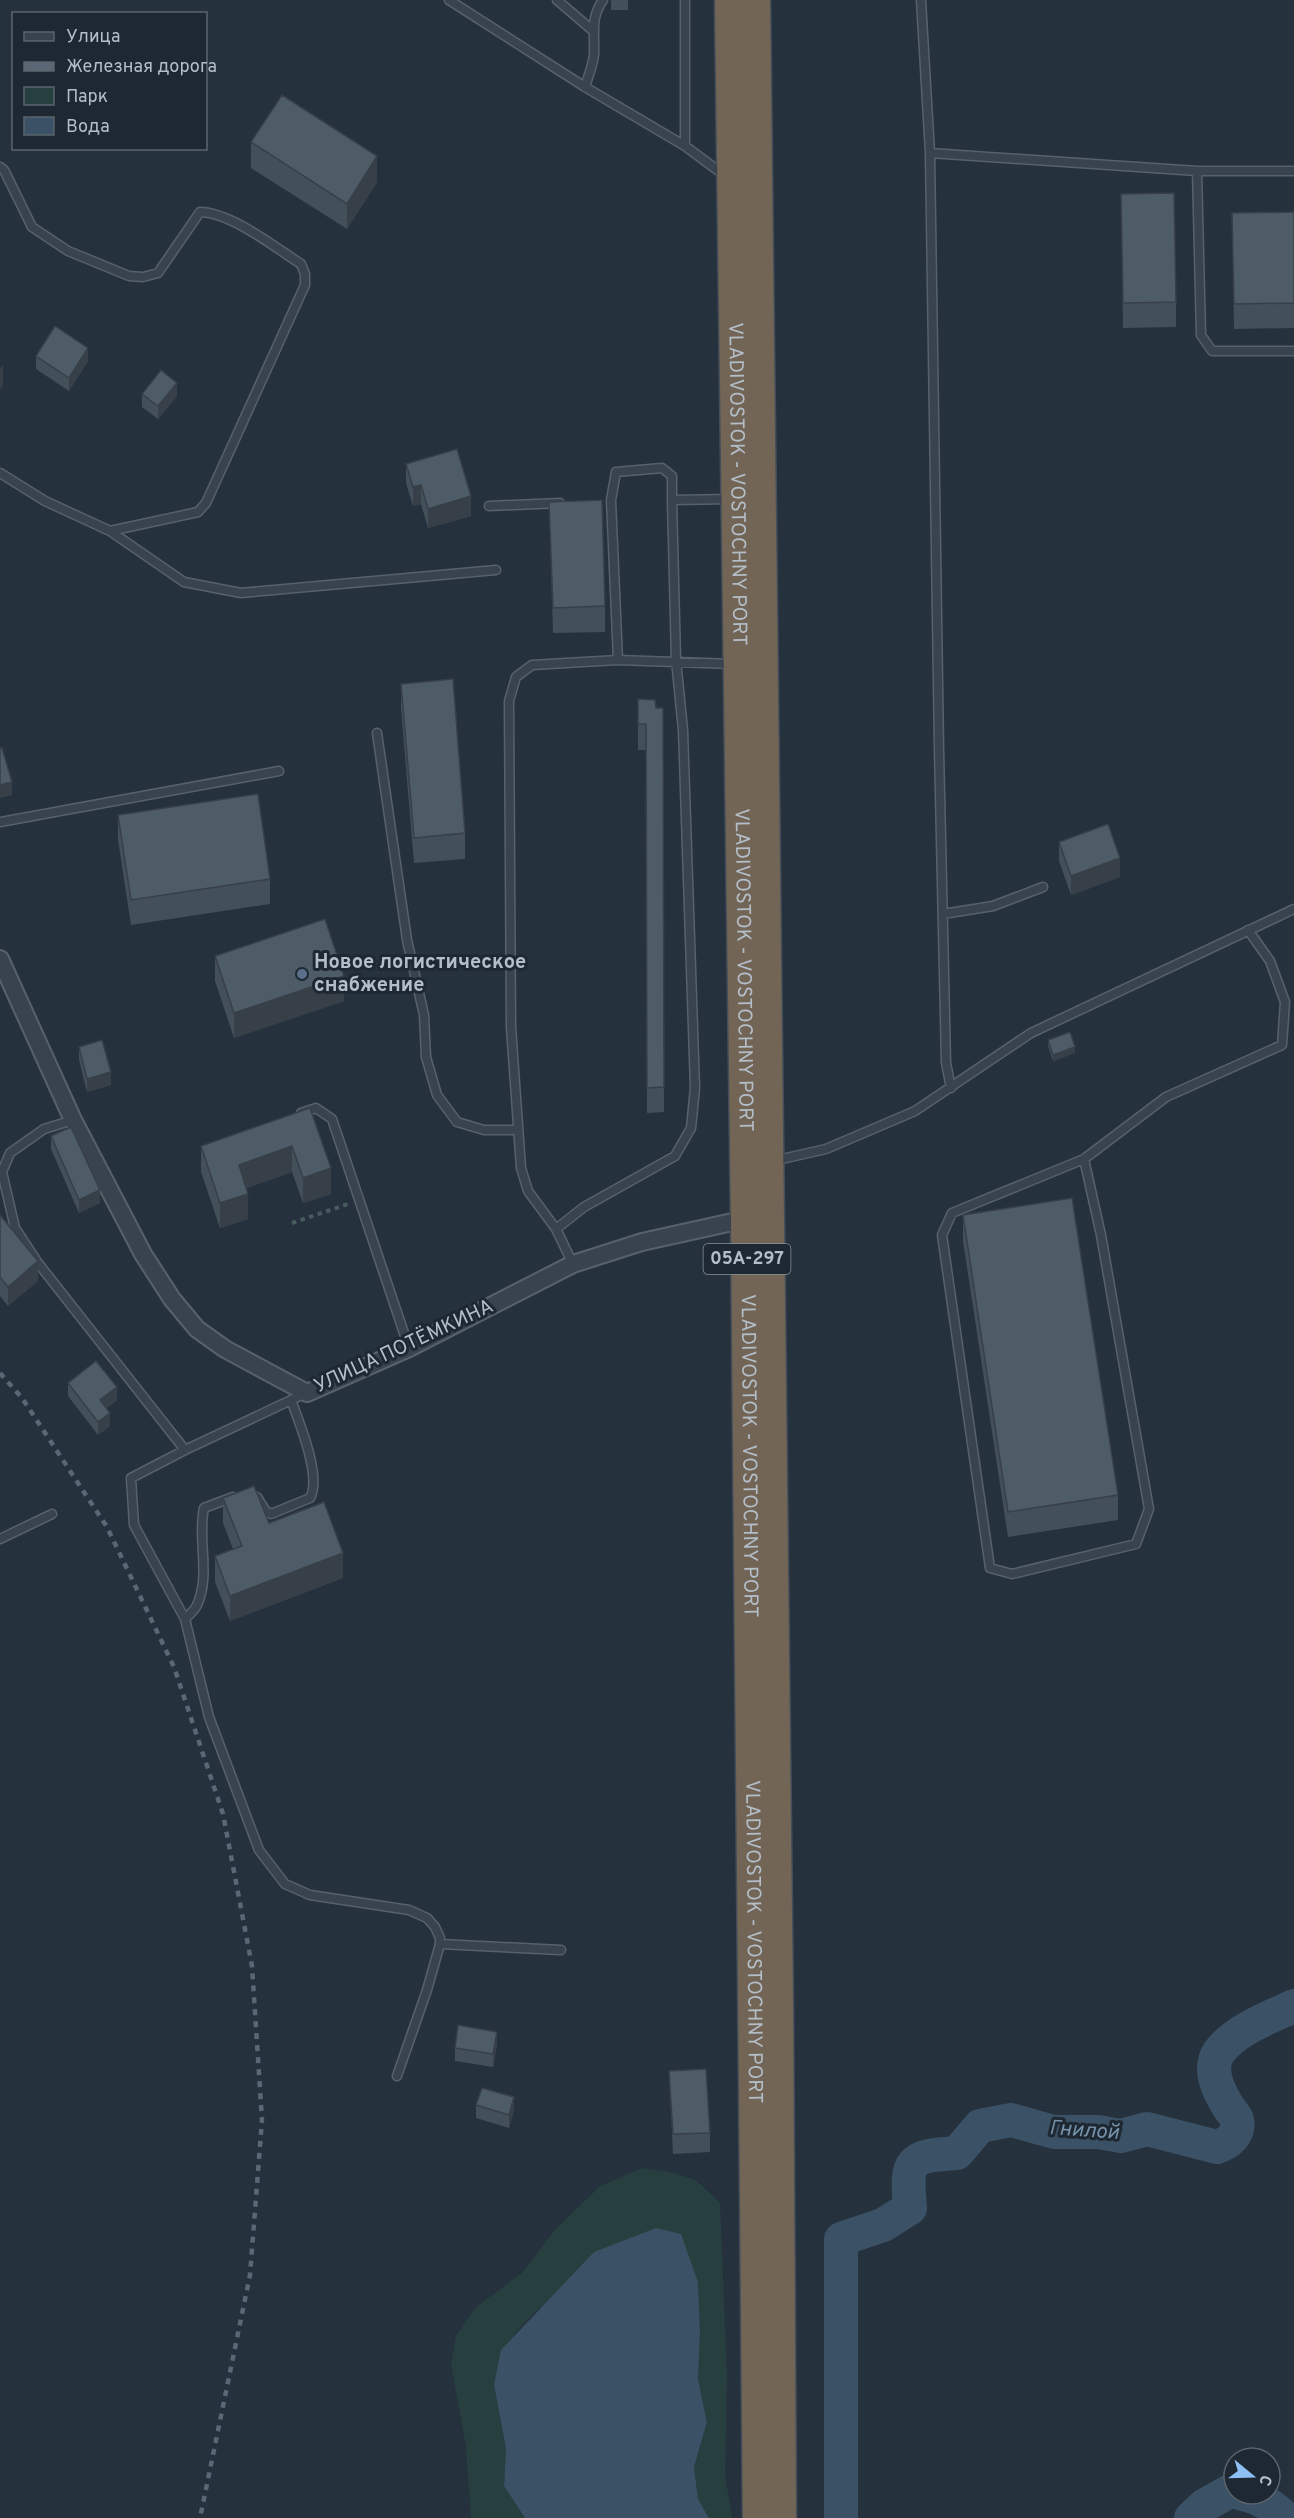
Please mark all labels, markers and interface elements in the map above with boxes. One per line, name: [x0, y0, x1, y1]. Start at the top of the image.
legend: [12, 12, 207, 150]
text: Улица: [66, 26, 120, 49]
text: Железная дорога: [66, 56, 217, 79]
text: Парк: [66, 86, 108, 109]
text: Вода: [66, 116, 110, 139]
street label: VLADIVOSTOK - VOSTOCHNY PORT: [721, 322, 751, 646]
street label: VLADIVOSTOK - VOSTOCHNY PORT: [728, 808, 758, 1132]
place label: Новое логистическое снабжение: [314, 950, 526, 999]
marker: Новое логистическое снабжение: [295, 967, 309, 981]
road number: 05А-297: [704, 1244, 790, 1274]
street label: УЛИЦА ПОТЁМКИНА: [310, 1293, 498, 1400]
street label: VLADIVOSTOK - VOSTOCHNY PORT: [734, 1294, 763, 1618]
street label: VLADIVOSTOK - VOSTOCHNY PORT: [738, 1780, 767, 2104]
water label: Гнилой: [1048, 2115, 1121, 2147]
north arrow: [1222, 2446, 1282, 2506]
text: С: [1253, 2472, 1275, 2488]

